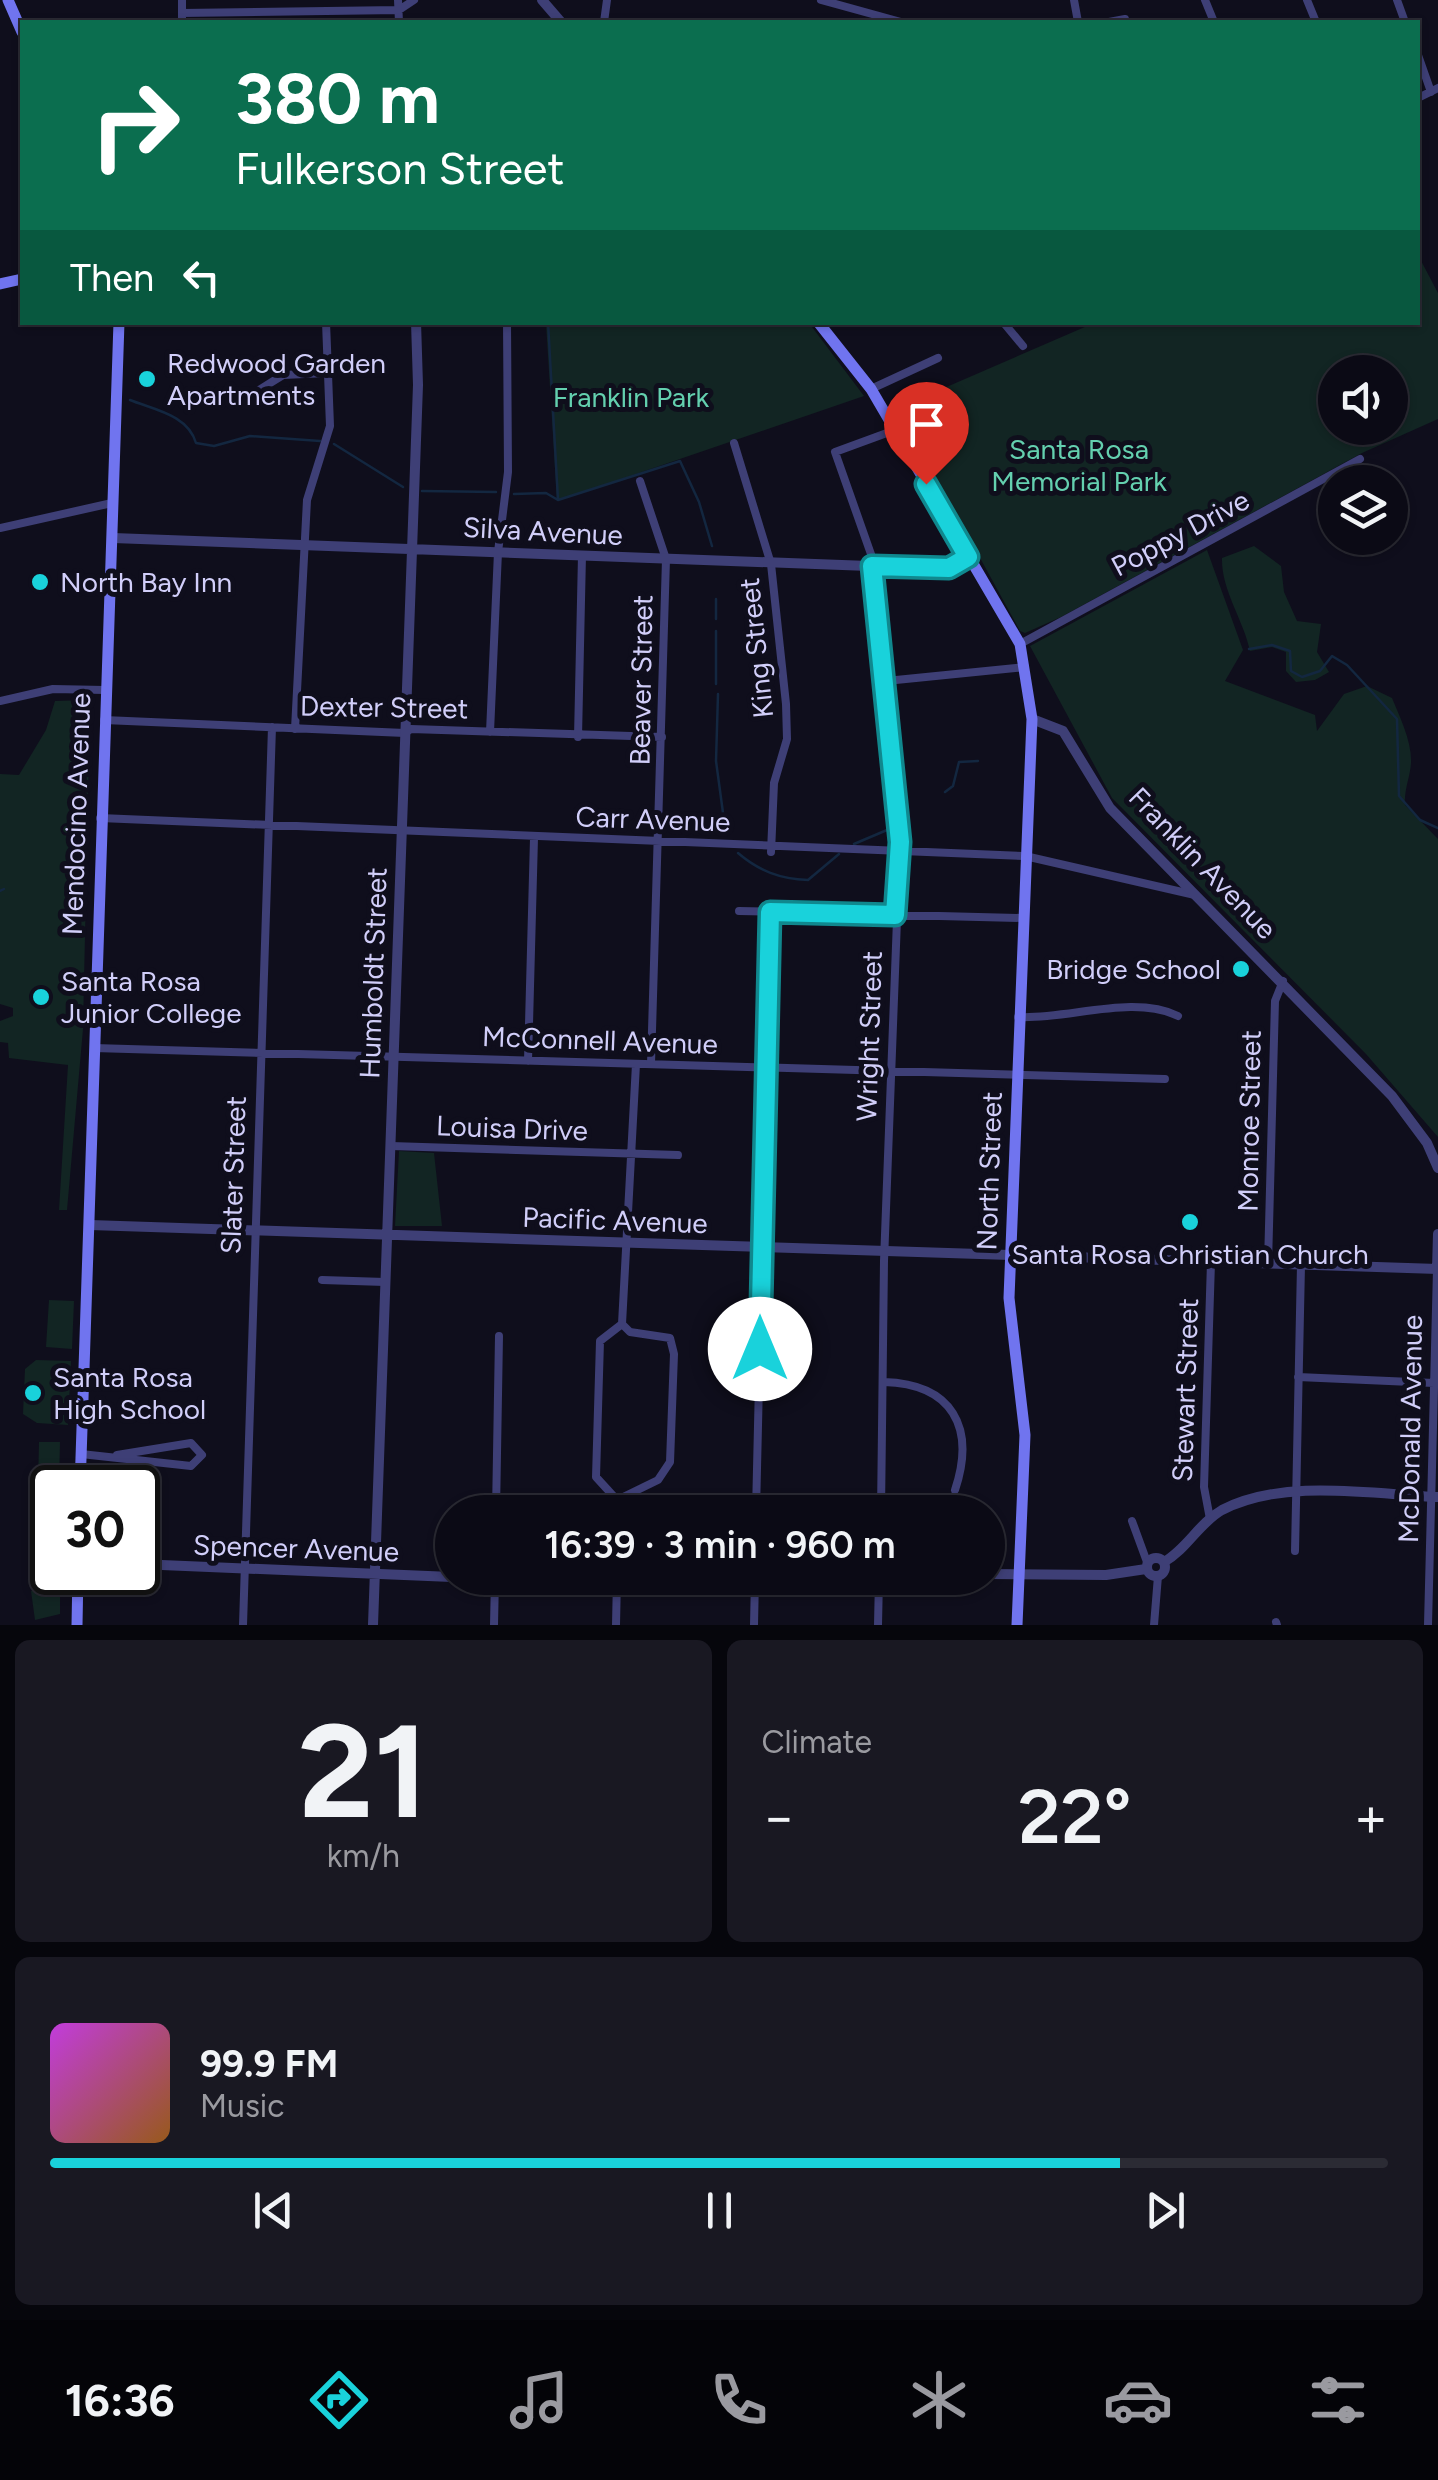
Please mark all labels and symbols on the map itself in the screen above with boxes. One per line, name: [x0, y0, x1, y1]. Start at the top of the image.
place label: Redwood Garden Apartments: [167, 346, 386, 412]
marker: Redwood Garden Apartments: [136, 368, 158, 390]
park label: Franklin Park: [553, 380, 710, 414]
pin: [884, 382, 969, 485]
park label: Santa Rosa Memorial Park: [991, 432, 1167, 498]
street label: Poppy Drive: [1105, 482, 1255, 584]
street label: Silva Avenue: [462, 510, 624, 552]
place label: North Bay Inn: [60, 565, 232, 599]
marker: North Bay Inn: [29, 571, 51, 593]
street label: King Street: [732, 576, 780, 720]
street label: Beaver Street: [623, 594, 659, 766]
street label: Dexter Street: [300, 689, 468, 725]
street label: Mendocino Avenue: [55, 692, 97, 936]
street label: Franklin Avenue: [1122, 780, 1284, 946]
street label: Carr Avenue: [575, 799, 731, 839]
street label: Humboldt Street: [352, 867, 394, 1079]
street label: Wright Street: [849, 950, 889, 1122]
place label: Bridge School: [1046, 952, 1221, 986]
marker: Bridge School: [1230, 958, 1252, 980]
place label: Santa Rosa Junior College: [61, 964, 242, 1030]
marker: Santa Rosa Junior College: [30, 986, 52, 1008]
street label: McConnell Avenue: [482, 1019, 718, 1061]
street label: Monroe Street: [1230, 1030, 1268, 1212]
street label: North Street: [969, 1091, 1009, 1251]
street label: Slater Street: [213, 1095, 253, 1255]
street label: Louisa Drive: [435, 1108, 589, 1148]
street label: Pacific Avenue: [522, 1200, 708, 1240]
marker: Santa Rosa Christian Church: [1179, 1211, 1201, 1233]
place label: Santa Rosa Christian Church: [1011, 1237, 1369, 1271]
position arrow: [708, 1297, 812, 1401]
street label: Stewart Street: [1165, 1298, 1205, 1482]
street label: McDonald Avenue: [1391, 1315, 1429, 1543]
place label: Santa Rosa High School: [53, 1360, 206, 1426]
marker: Santa Rosa High School: [22, 1382, 44, 1404]
speed limit sign: 30: [30, 1465, 160, 1595]
street label: Spencer Avenue: [192, 1527, 400, 1569]

